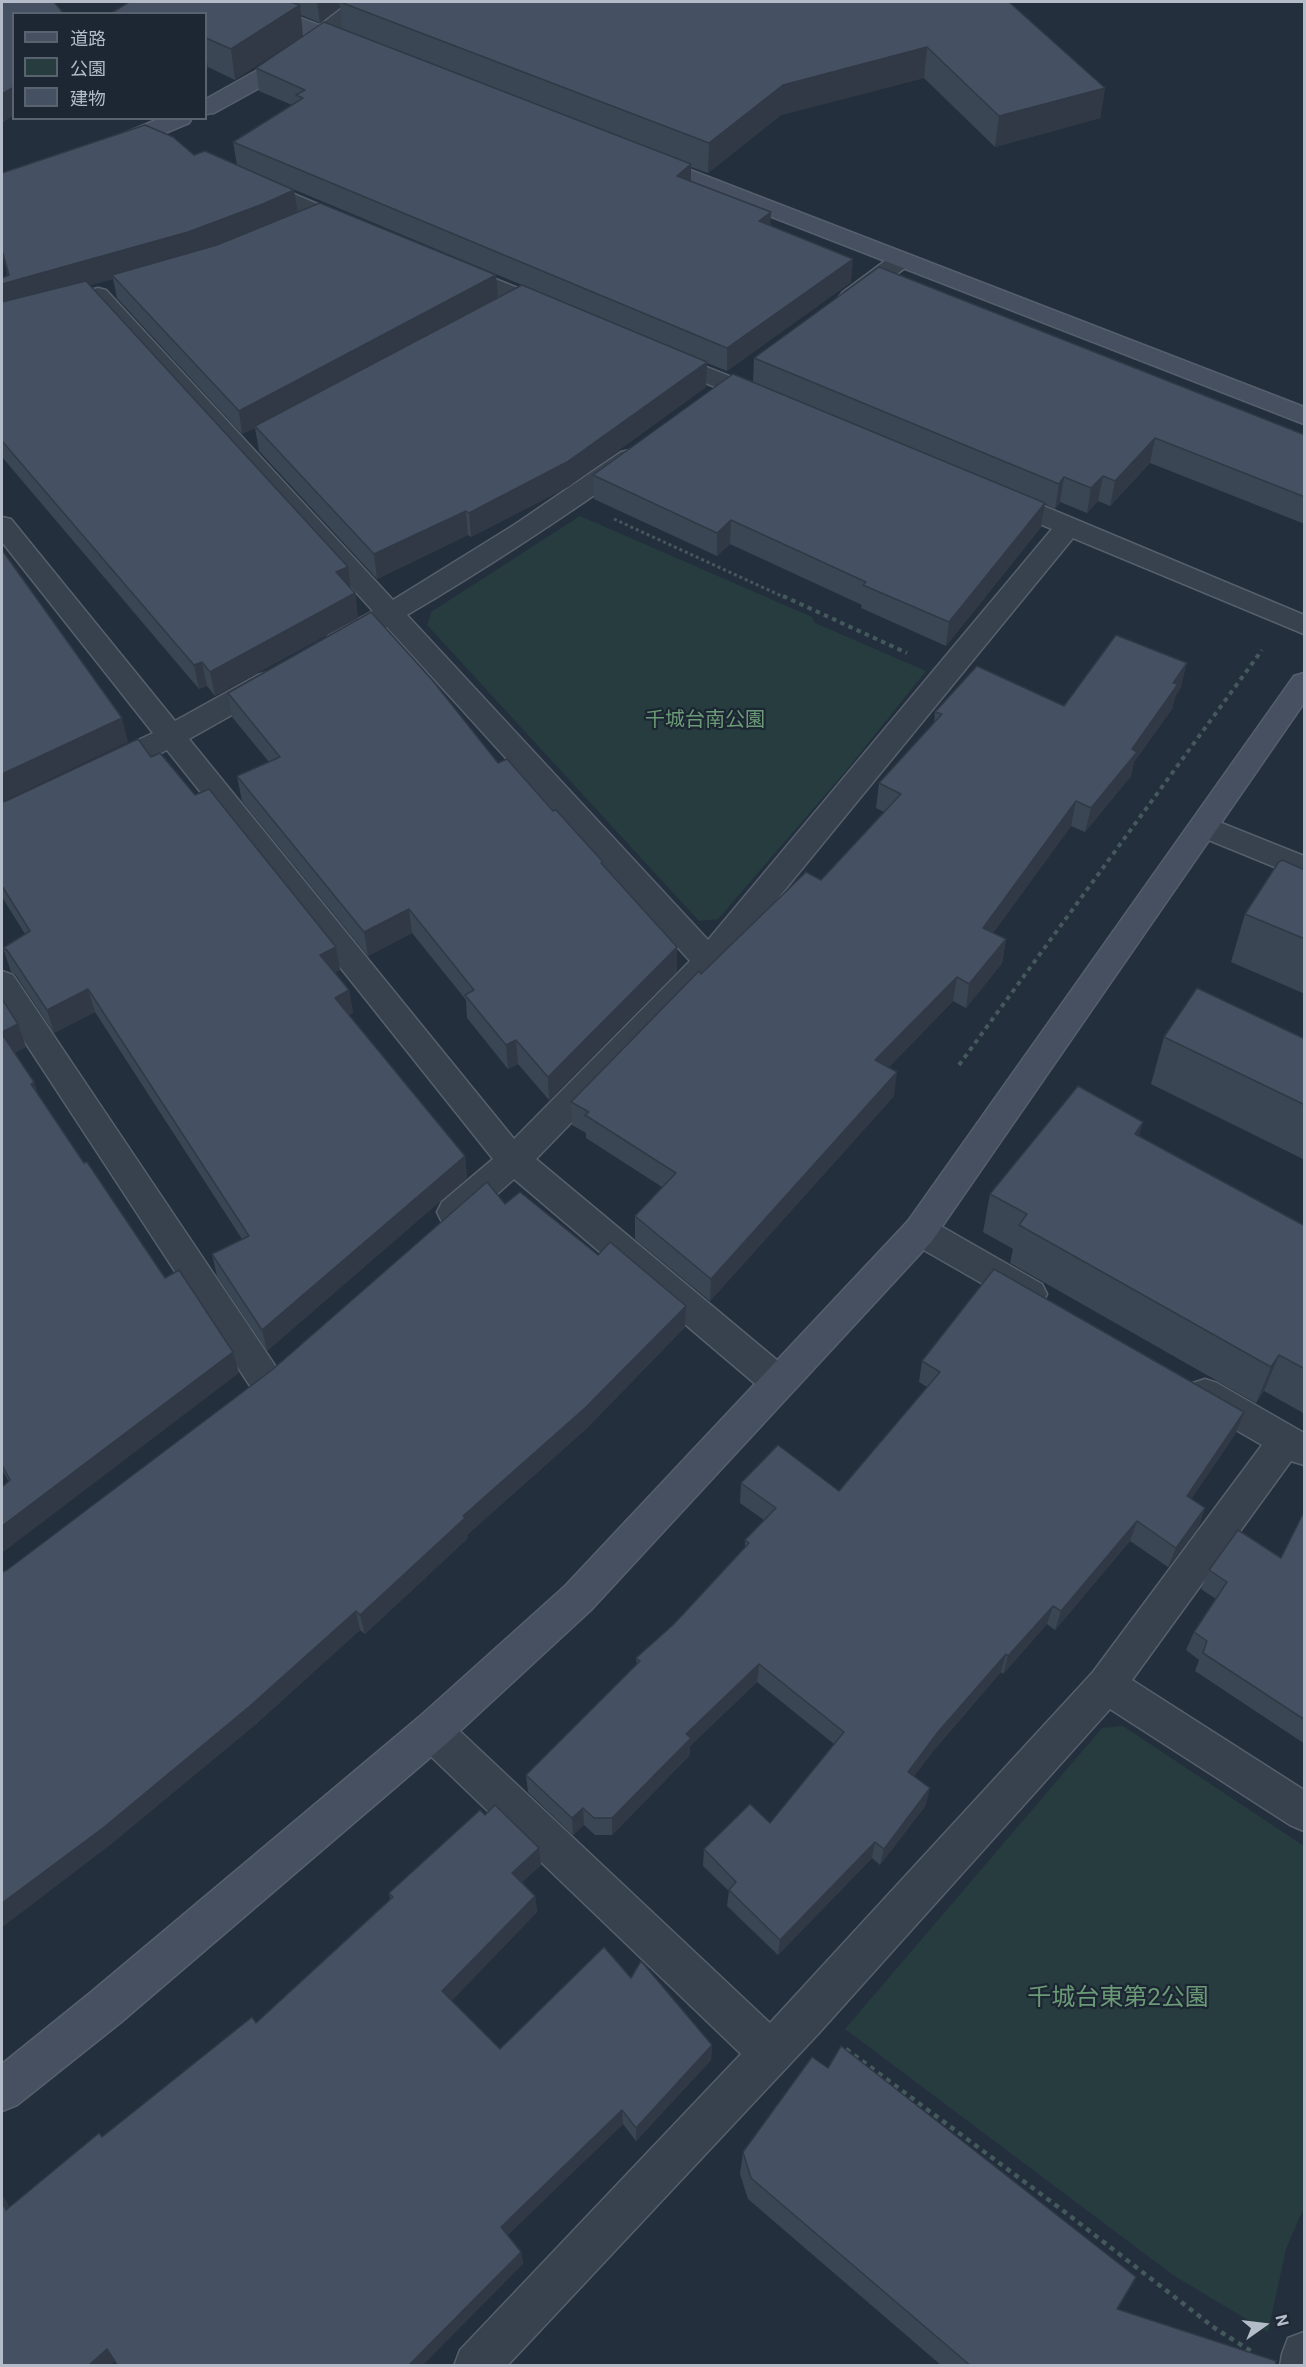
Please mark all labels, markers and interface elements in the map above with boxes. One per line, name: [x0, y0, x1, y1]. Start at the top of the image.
legend: [12, 12, 207, 120]
text: 道路: [70, 28, 106, 49]
text: 公園: [70, 58, 106, 79]
text: 建物: [70, 88, 106, 109]
park label: 千城台南公園: [645, 709, 765, 733]
park label: 千城台東第2公園: [1027, 1985, 1209, 2013]
north arrow: [1234, 2295, 1294, 2355]
text: N: [1271, 2313, 1293, 2328]

